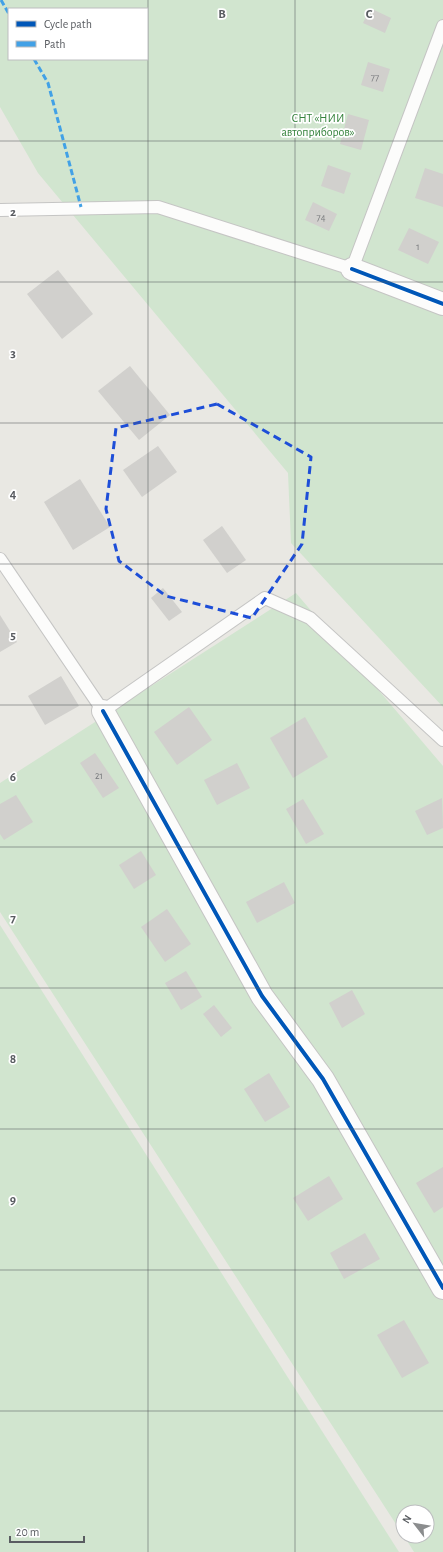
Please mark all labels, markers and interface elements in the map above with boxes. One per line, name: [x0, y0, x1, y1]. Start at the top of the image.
legend: [8, 8, 148, 60]
text: B: [218, 8, 226, 21]
text: C: [366, 8, 373, 21]
text: Cycle path: [44, 18, 92, 31]
text: Path: [44, 38, 66, 50]
house number: 77: [371, 73, 379, 83]
park label: СНТ «НИИ автоприборов»: [281, 112, 355, 138]
text: 2: [10, 206, 16, 219]
house number: 74: [317, 213, 326, 223]
house number: 1: [416, 242, 420, 252]
text: 3: [10, 347, 16, 360]
text: 4: [10, 488, 17, 501]
text: 5: [10, 629, 16, 642]
text: 6: [10, 771, 16, 784]
house number: 21: [95, 771, 103, 781]
text: 7: [10, 912, 16, 925]
text: 8: [10, 1053, 16, 1066]
text: 9: [10, 1194, 16, 1207]
north arrow: [395, 1504, 435, 1544]
text: N: [400, 1513, 414, 1525]
scale bar: [10, 1518, 84, 1544]
text: 20 m: [16, 1526, 39, 1538]

